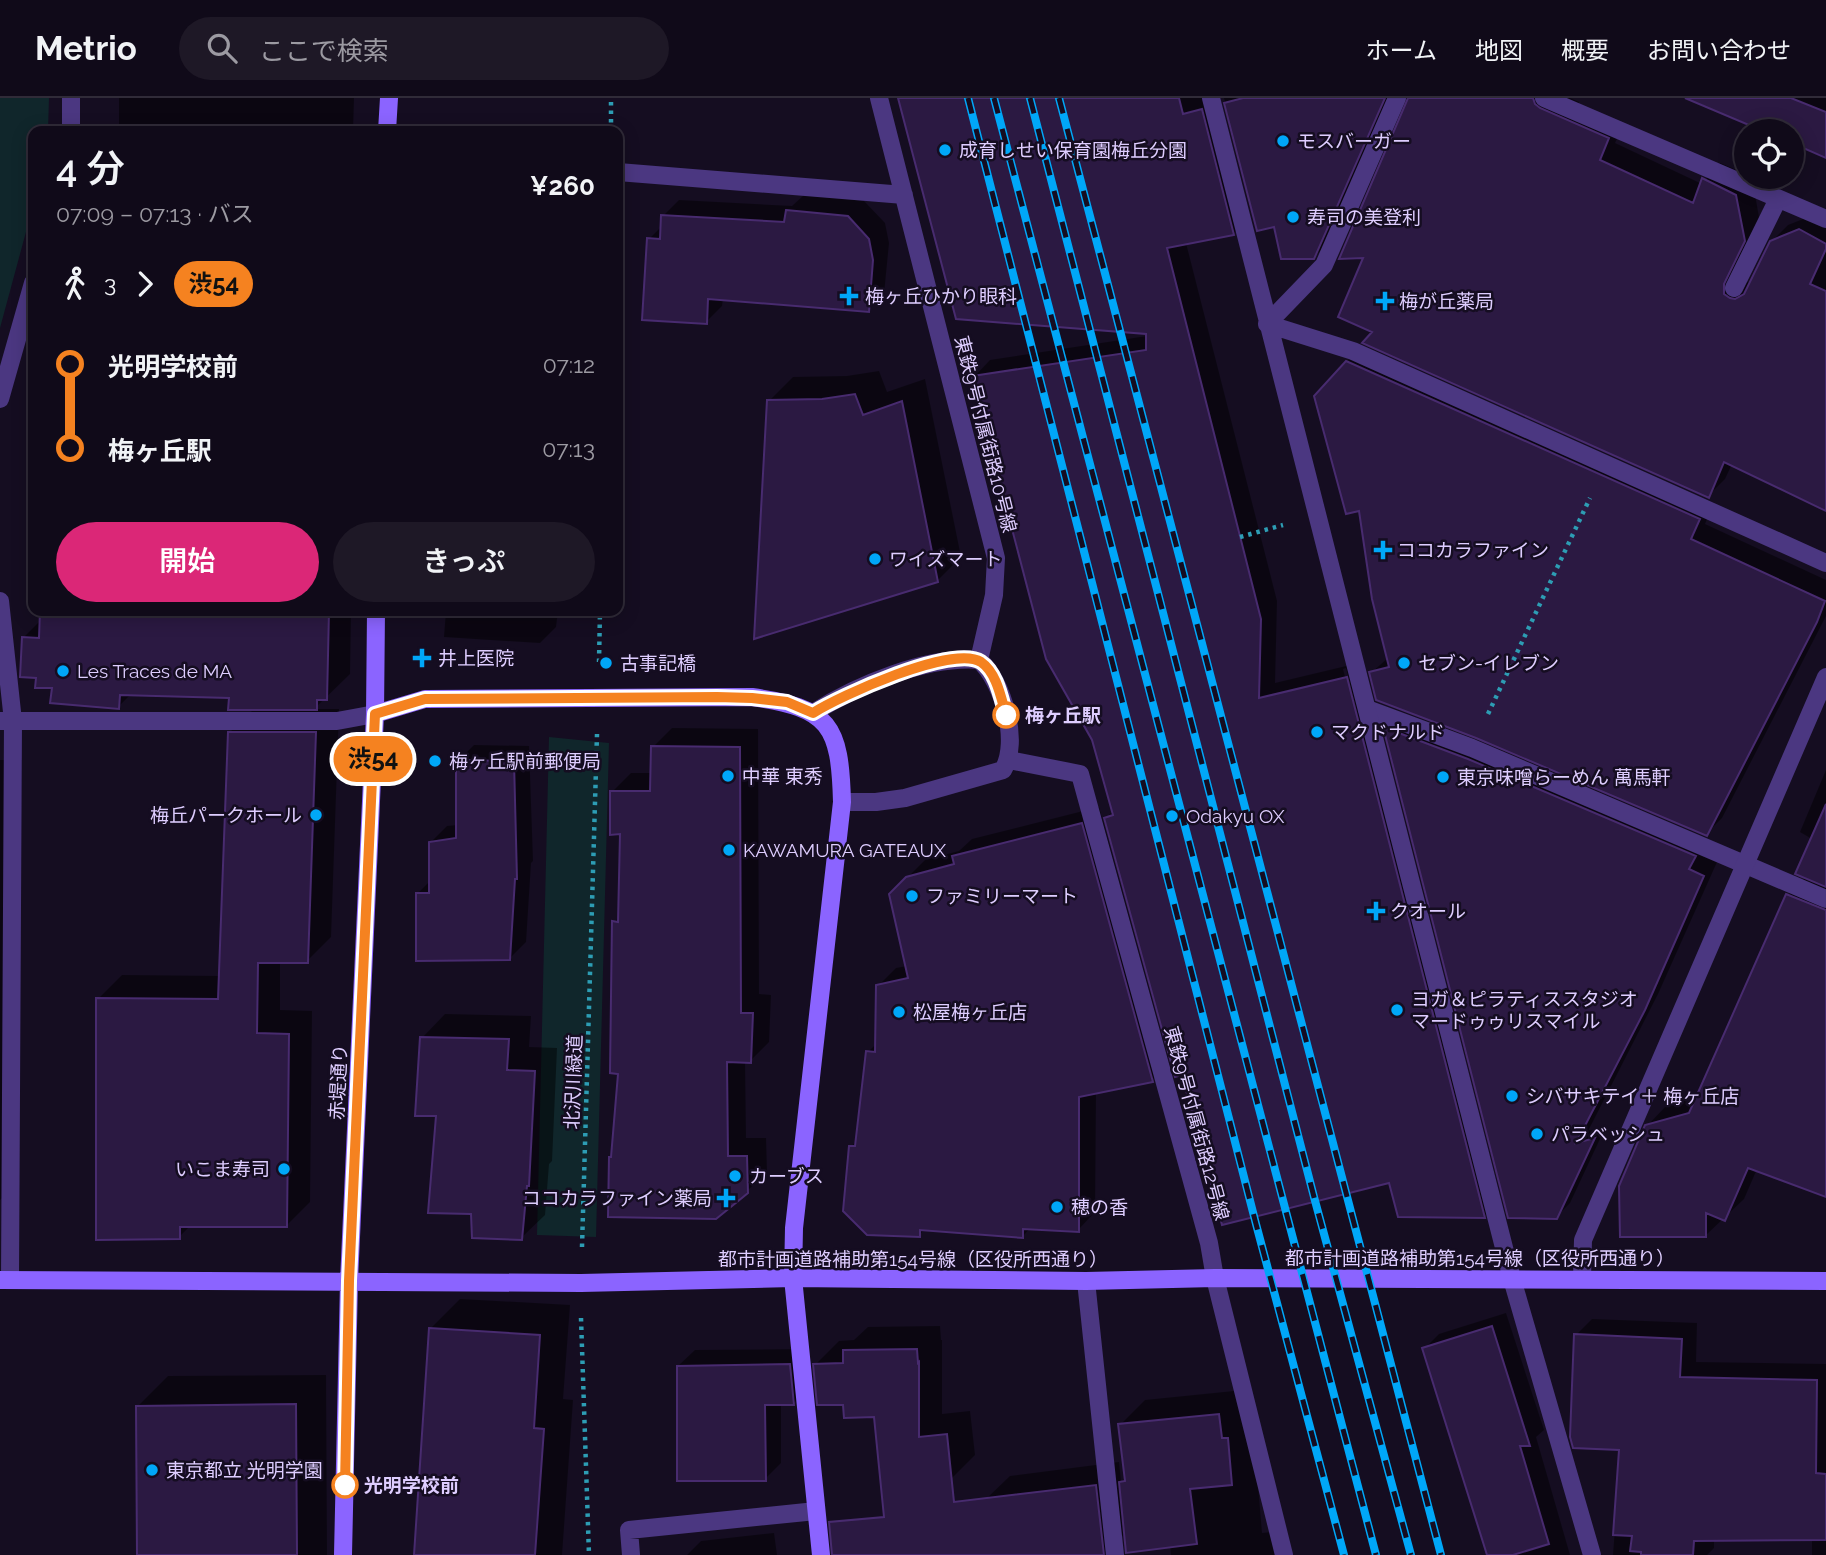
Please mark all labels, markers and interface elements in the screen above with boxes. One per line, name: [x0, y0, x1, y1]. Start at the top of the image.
search box: [179, 17, 669, 80]
text: Metrio: [35, 29, 137, 68]
icon: search: [203, 29, 241, 67]
text: ここで検索: [259, 36, 389, 66]
text: ホーム: [1366, 36, 1437, 65]
text: 地図: [1475, 36, 1523, 65]
text: 概要: [1561, 36, 1609, 65]
text: お問い合わせ: [1647, 36, 1791, 65]
map controls: [1734, 119, 1804, 189]
button: locate: [1734, 119, 1804, 189]
place label: モスバーガー: [1297, 130, 1411, 152]
marker: モスバーガー: [1275, 133, 1291, 149]
place label: 成育しせい保育園梅丘分園: [959, 139, 1187, 161]
marker: 成育しせい保育園梅丘分園: [937, 142, 953, 158]
text: 4 分: [56, 146, 125, 191]
text: ¥260: [530, 171, 595, 201]
text: 07:09 – 07:13 · バス: [56, 200, 254, 227]
place label: 寿司の美登利: [1307, 206, 1421, 228]
marker: 寿司の美登利: [1285, 209, 1301, 225]
icon: walk: [56, 265, 94, 303]
icon: forward: [126, 265, 164, 303]
text: 渋54: [188, 269, 239, 298]
text: 3: [104, 270, 116, 297]
place label: 梅ヶ丘ひかり眼科: [865, 285, 1017, 307]
marker: 梅ヶ丘ひかり眼科: [839, 286, 859, 306]
place label: 梅が丘薬局: [1399, 290, 1494, 312]
marker: 梅が丘薬局: [1377, 293, 1393, 309]
street label: 東鉄9号付属街路10号線: [951, 333, 1021, 535]
text: 07:12: [543, 351, 595, 378]
text: 光明学校前: [108, 352, 238, 382]
text: 07:13: [542, 435, 595, 462]
text: 梅ヶ丘駅: [108, 436, 212, 466]
button: 開始: [56, 522, 319, 602]
button: きっぷ: [333, 522, 595, 602]
place label: ココカラファイン: [1397, 539, 1549, 561]
marker: ココカラファイン: [1375, 542, 1391, 558]
place label: ワイズマート: [889, 548, 1002, 570]
marker: ワイズマート: [867, 551, 883, 567]
place label: 井上医院: [438, 647, 514, 669]
marker: 井上医院: [412, 648, 432, 668]
place label: 古事記橋: [620, 652, 696, 674]
place label: セブン-イレブン: [1418, 652, 1559, 674]
marker: 古事記橋: [598, 655, 614, 671]
marker: セブン-イレブン: [1396, 655, 1412, 671]
place label: Les Traces de MA: [77, 660, 232, 682]
marker: Les Traces de MA: [55, 663, 71, 679]
marker: 梅ヶ丘駅: [993, 702, 1019, 728]
place label: 梅ヶ丘駅: [1025, 704, 1101, 726]
place label: マクドナルド: [1331, 721, 1445, 743]
marker: マクドナルド: [1309, 724, 1325, 740]
line badge: 渋54: [333, 736, 413, 782]
text: 渋54: [348, 744, 399, 773]
place label: 梅ヶ丘駅前郵便局: [449, 750, 601, 772]
marker: 梅ヶ丘駅前郵便局: [427, 753, 443, 769]
place label: 中華 東秀: [742, 765, 823, 787]
place label: 東京味噌らーめん 萬馬軒: [1457, 766, 1671, 788]
marker: 中華 東秀: [720, 768, 736, 784]
marker: 東京味噌らーめん 萬馬軒: [1435, 769, 1451, 785]
place label: 梅丘パークホール: [150, 804, 302, 826]
place label: Odakyu OX: [1186, 805, 1285, 827]
marker: 梅丘パークホール: [308, 807, 324, 823]
marker: Odakyu OX: [1164, 808, 1180, 824]
place label: KAWAMURA GATEAUX: [743, 839, 946, 861]
marker: KAWAMURA GATEAUX: [721, 842, 737, 858]
place label: ファミリーマート: [926, 885, 1078, 907]
marker: ファミリーマート: [904, 888, 920, 904]
place label: クオール: [1390, 900, 1466, 922]
marker: クオール: [1368, 903, 1384, 919]
place label: ヨガ＆ピラティススタジオ マードゥゥリスマイル: [1411, 988, 1638, 1032]
place label: 松屋梅ヶ丘店: [913, 1001, 1027, 1023]
marker: ヨガ＆ピラティススタジオ マードゥゥリスマイル: [1389, 1002, 1405, 1018]
marker: 松屋梅ヶ丘店: [891, 1004, 907, 1020]
street label: 東鉄9号付属街路12号線: [1160, 1023, 1234, 1223]
street label: 北沢川緑道: [560, 1034, 586, 1130]
street label: 赤堤通り: [325, 1043, 351, 1121]
place label: シバサキテイ＋ 梅ヶ丘店: [1526, 1085, 1739, 1107]
marker: シバサキテイ＋ 梅ヶ丘店: [1504, 1088, 1520, 1104]
place label: パラベッシュ: [1551, 1123, 1665, 1145]
marker: パラベッシュ: [1529, 1126, 1545, 1142]
place label: いこま寿司: [175, 1158, 270, 1180]
marker: いこま寿司: [276, 1161, 292, 1177]
place label: カーブス: [749, 1165, 824, 1187]
marker: カーブス: [727, 1168, 743, 1184]
place label: ココカラファイン薬局: [522, 1187, 712, 1209]
marker: ココカラファイン薬局: [718, 1190, 734, 1206]
place label: 穂の香: [1071, 1196, 1128, 1218]
marker: 穂の香: [1049, 1199, 1065, 1215]
street label: 都市計画道路補助第154号線（区役所西通り）: [1285, 1247, 1675, 1269]
street label: 都市計画道路補助第154号線（区役所西通り）: [718, 1248, 1108, 1270]
place label: 東京都立 光明学園: [166, 1459, 323, 1481]
marker: 東京都立 光明学園: [144, 1462, 160, 1478]
marker: 光明学校前: [332, 1472, 358, 1498]
place label: 光明学校前: [364, 1474, 459, 1496]

